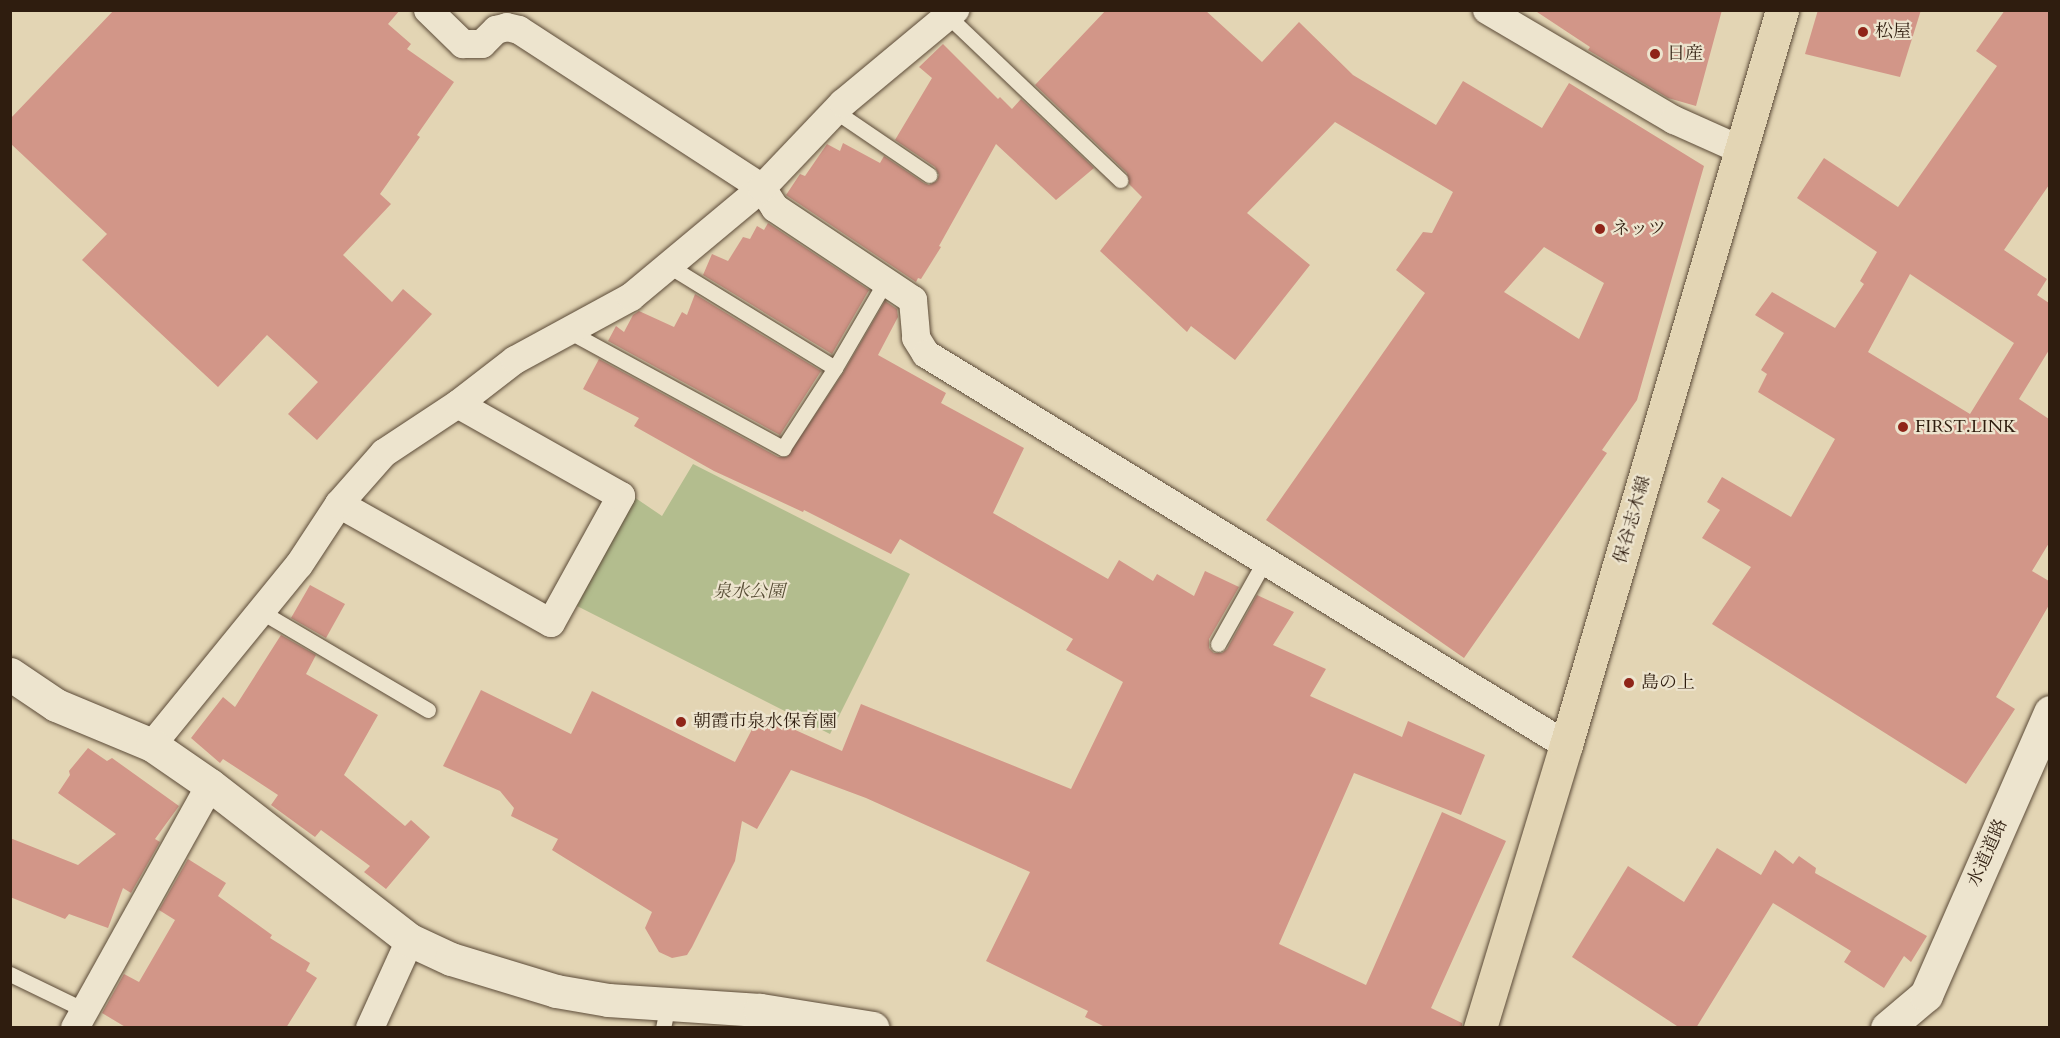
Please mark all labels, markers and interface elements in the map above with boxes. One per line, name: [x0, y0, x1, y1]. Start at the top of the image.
place label: 松屋: [1875, 21, 1911, 43]
marker: 松屋: [1856, 25, 1870, 39]
place label: 日産: [1667, 43, 1703, 65]
marker: 日産: [1648, 47, 1662, 61]
place label: ネッツ: [1612, 218, 1666, 240]
marker: ネッツ: [1593, 222, 1607, 236]
place label: FIRST.LINK: [1915, 416, 2016, 438]
marker: FIRST.LINK: [1896, 420, 1910, 434]
street label: 保谷志木線: [1610, 474, 1656, 566]
park label: 泉水公園: [713, 581, 785, 603]
place label: 島の上: [1641, 672, 1695, 694]
marker: 島の上: [1622, 676, 1636, 690]
place label: 朝霞市泉水保育園: [693, 711, 837, 733]
marker: 朝霞市泉水保育園: [674, 715, 688, 729]
street label: 水道道路: [1963, 816, 2013, 890]

